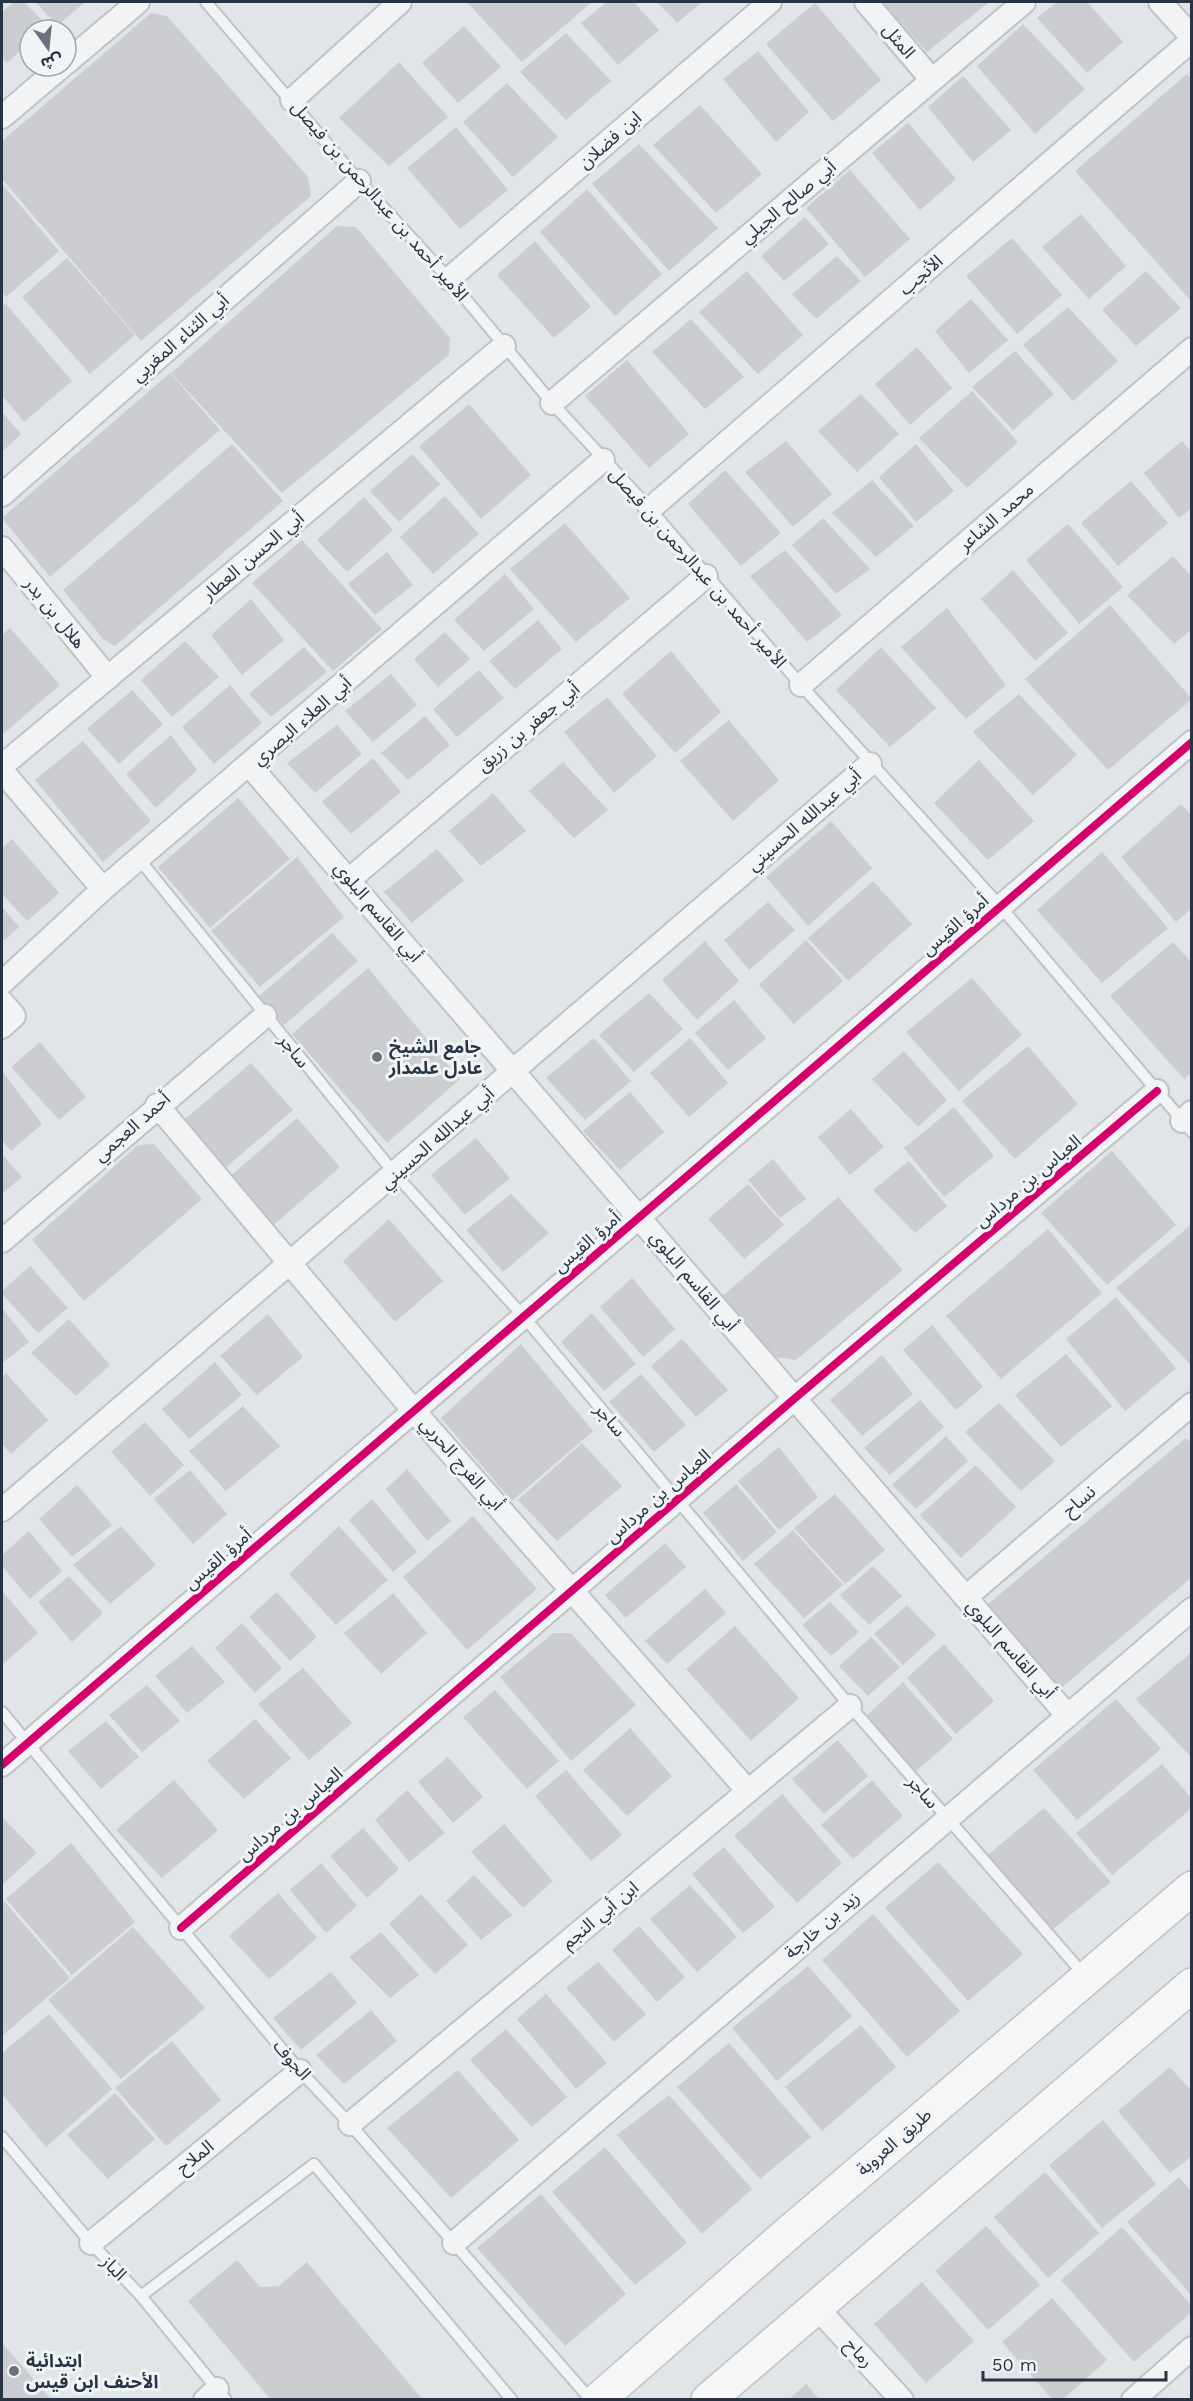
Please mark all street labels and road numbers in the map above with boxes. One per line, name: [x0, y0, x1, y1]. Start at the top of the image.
street label: المثل: [878, 19, 920, 63]
street label: الأمير أحمد بن عبدالرحمن بن فيصل: [287, 96, 473, 306]
street label: ابن فضلان: [574, 107, 646, 173]
street label: أبي صالح الجيلي: [735, 155, 842, 250]
street label: الأنجب: [895, 250, 947, 299]
street label: أبي الثناء المغربي: [126, 289, 235, 388]
street label: الأمير أحمد بن عبدالرحمن بن فيصل: [605, 463, 791, 673]
street label: محمد الشاعر: [953, 478, 1038, 556]
street label: أبي الحسن العطار: [197, 507, 310, 607]
street label: هلال بن بدر: [19, 572, 90, 653]
street label: أبي العلاء البصري: [248, 672, 357, 772]
street label: أبي جعفر بن زريق: [472, 677, 585, 778]
street label: أبي عبدالله الحسيني: [742, 764, 867, 877]
street label: أبي القاسم البلوي: [328, 857, 427, 968]
street label: أمرؤ القيس: [917, 889, 993, 960]
street label: ساجر: [273, 1029, 314, 1072]
street label: أبي عبدالله الحسيني: [375, 1082, 500, 1195]
street label: أحمد العجمي: [89, 1088, 176, 1168]
street label: العباس بن مرداس: [970, 1130, 1086, 1232]
street label: أمرؤ القيس: [549, 1206, 625, 1277]
street label: أبي القاسم البلوي: [644, 1226, 743, 1337]
street label: ساجر: [589, 1398, 630, 1441]
street label: أبي الفرج الحربي: [414, 1413, 509, 1516]
street label: العباس بن مرداس: [601, 1444, 715, 1548]
street label: نساح: [1058, 1481, 1101, 1523]
street label: أمرؤ القيس: [180, 1523, 256, 1594]
street label: أبي القاسم البلوي: [960, 1595, 1060, 1705]
street label: العباس بن مرداس: [233, 1762, 347, 1866]
street label: ساجر: [902, 1770, 943, 1813]
street label: ابن أبي النجم: [557, 1876, 644, 1955]
street label: زيد بن خارجة: [780, 1886, 864, 1964]
street label: الجوف: [268, 2035, 316, 2085]
street label: طريق العروبة: [852, 2104, 936, 2180]
street label: الملاح: [172, 2135, 219, 2180]
street label: الباز: [96, 2250, 131, 2285]
street label: رماح: [839, 2334, 878, 2374]

